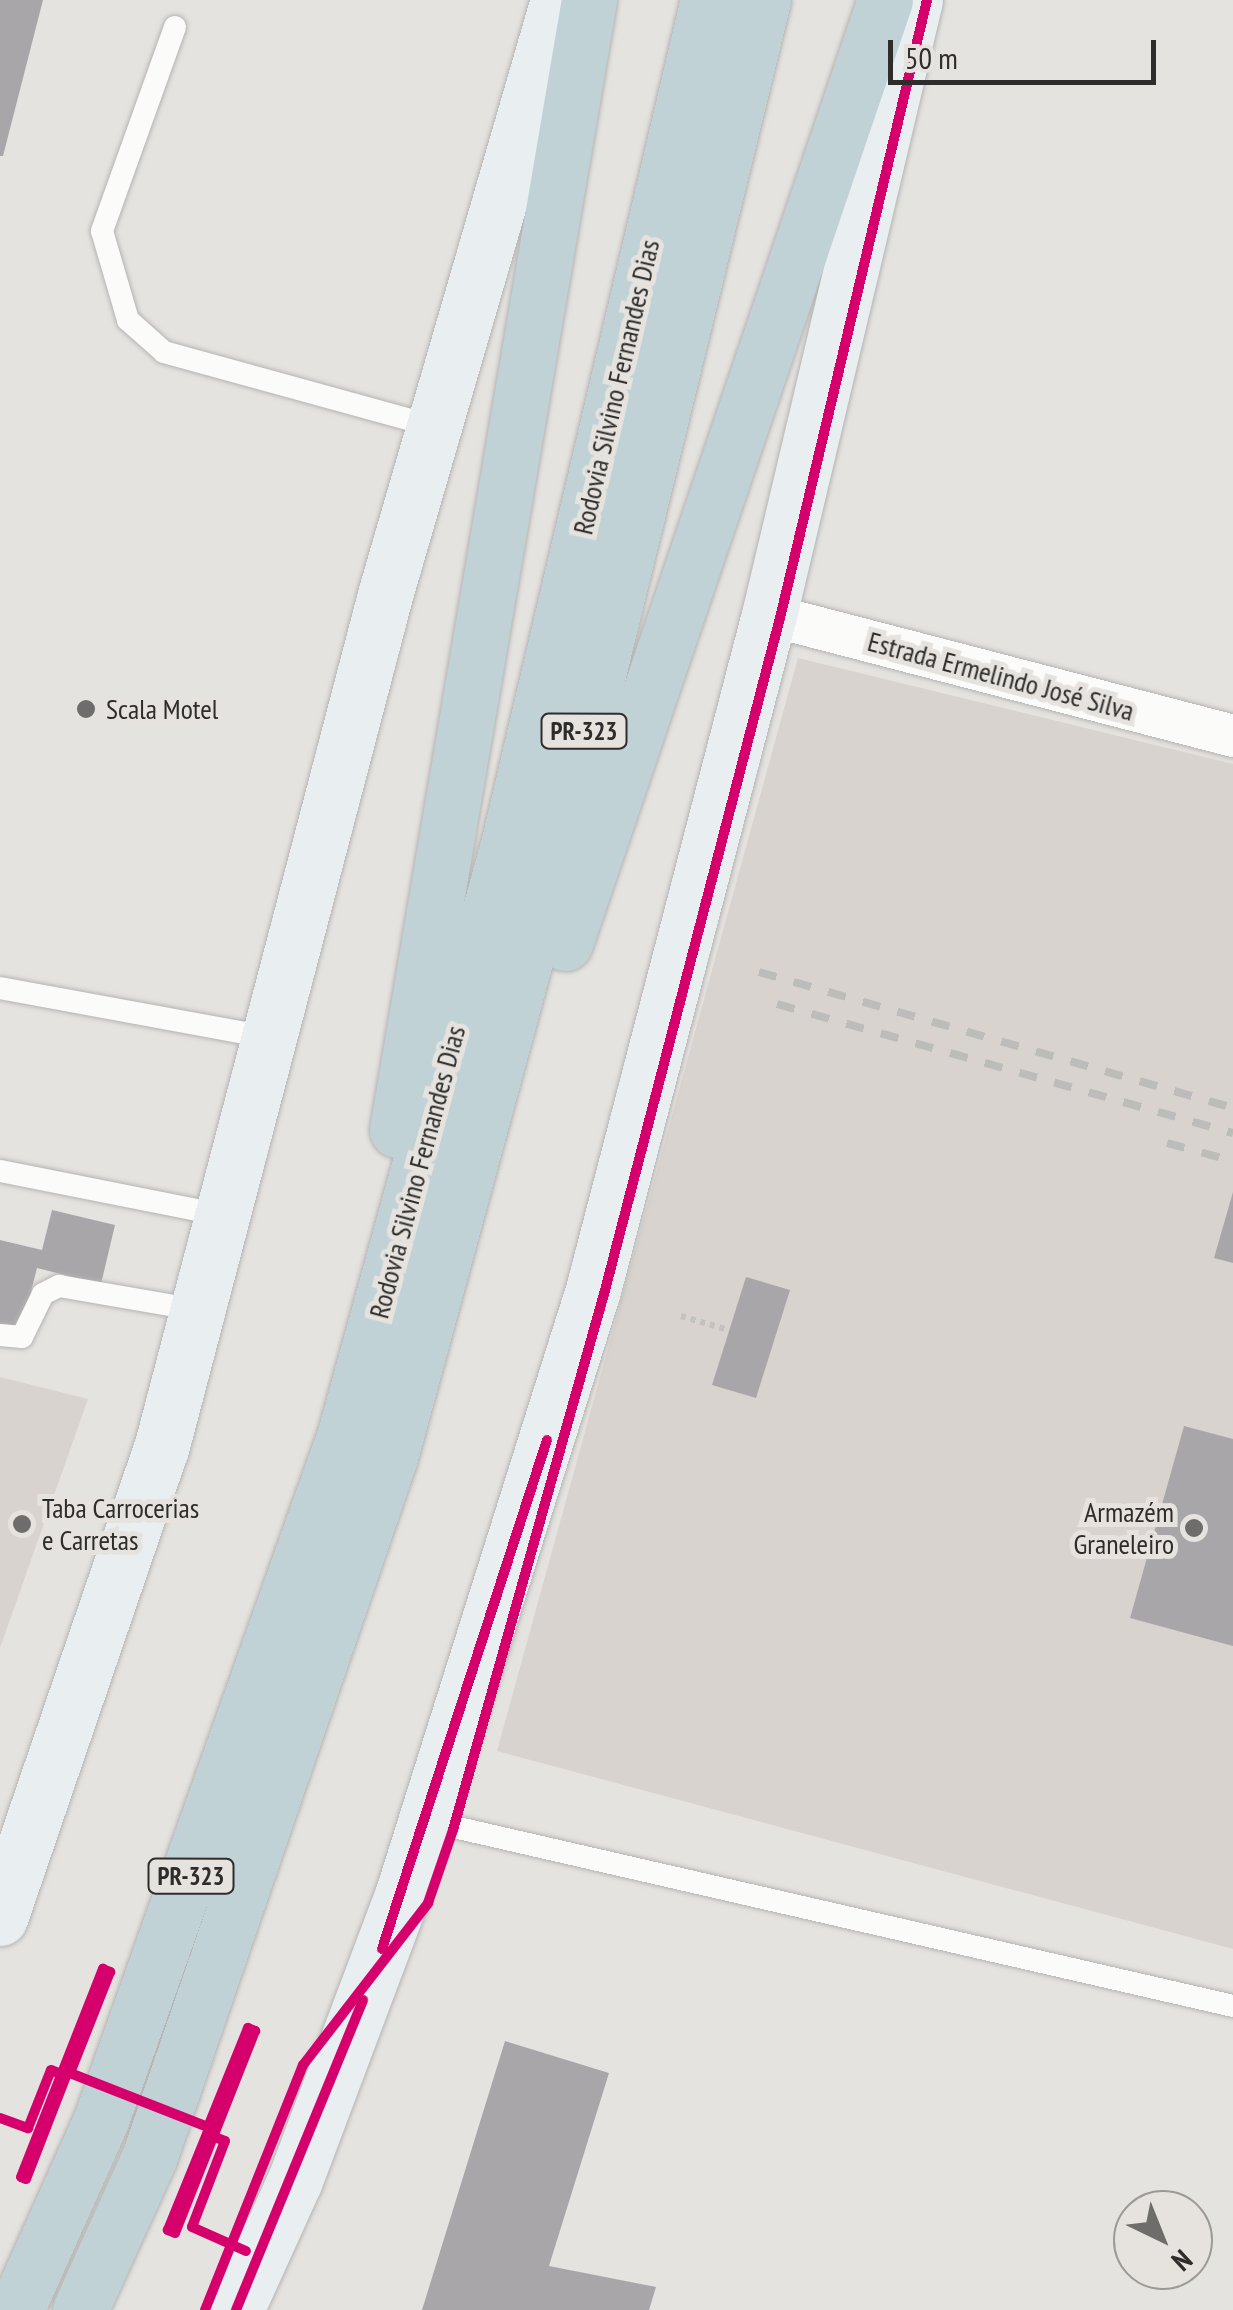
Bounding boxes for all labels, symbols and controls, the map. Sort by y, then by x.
scale bar [893,20,1160,82]
text: 50 m [905,38,958,77]
street label: Rodovia Silvino Fernandes Dias [566,236,666,538]
street label: Estrada Ermelindo José Silva [864,624,1138,728]
place label: Scala Motel [106,692,218,726]
marker: Scala Motel [75,698,97,720]
road number: PR-323 [539,711,629,751]
street label: Rodovia Silvino Fernandes Dias [362,1022,472,1322]
place label: Taba Carrocerias e Carretas [42,1491,199,1557]
place label: Armazém Graneleiro [1074,1495,1174,1561]
marker: Taba Carrocerias e Carretas [11,1513,33,1535]
marker: Armazém Graneleiro [1183,1517,1205,1539]
road number: PR-323 [146,1856,236,1896]
north arrow [1113,2190,1213,2290]
text: N [1164,2242,1201,2280]

